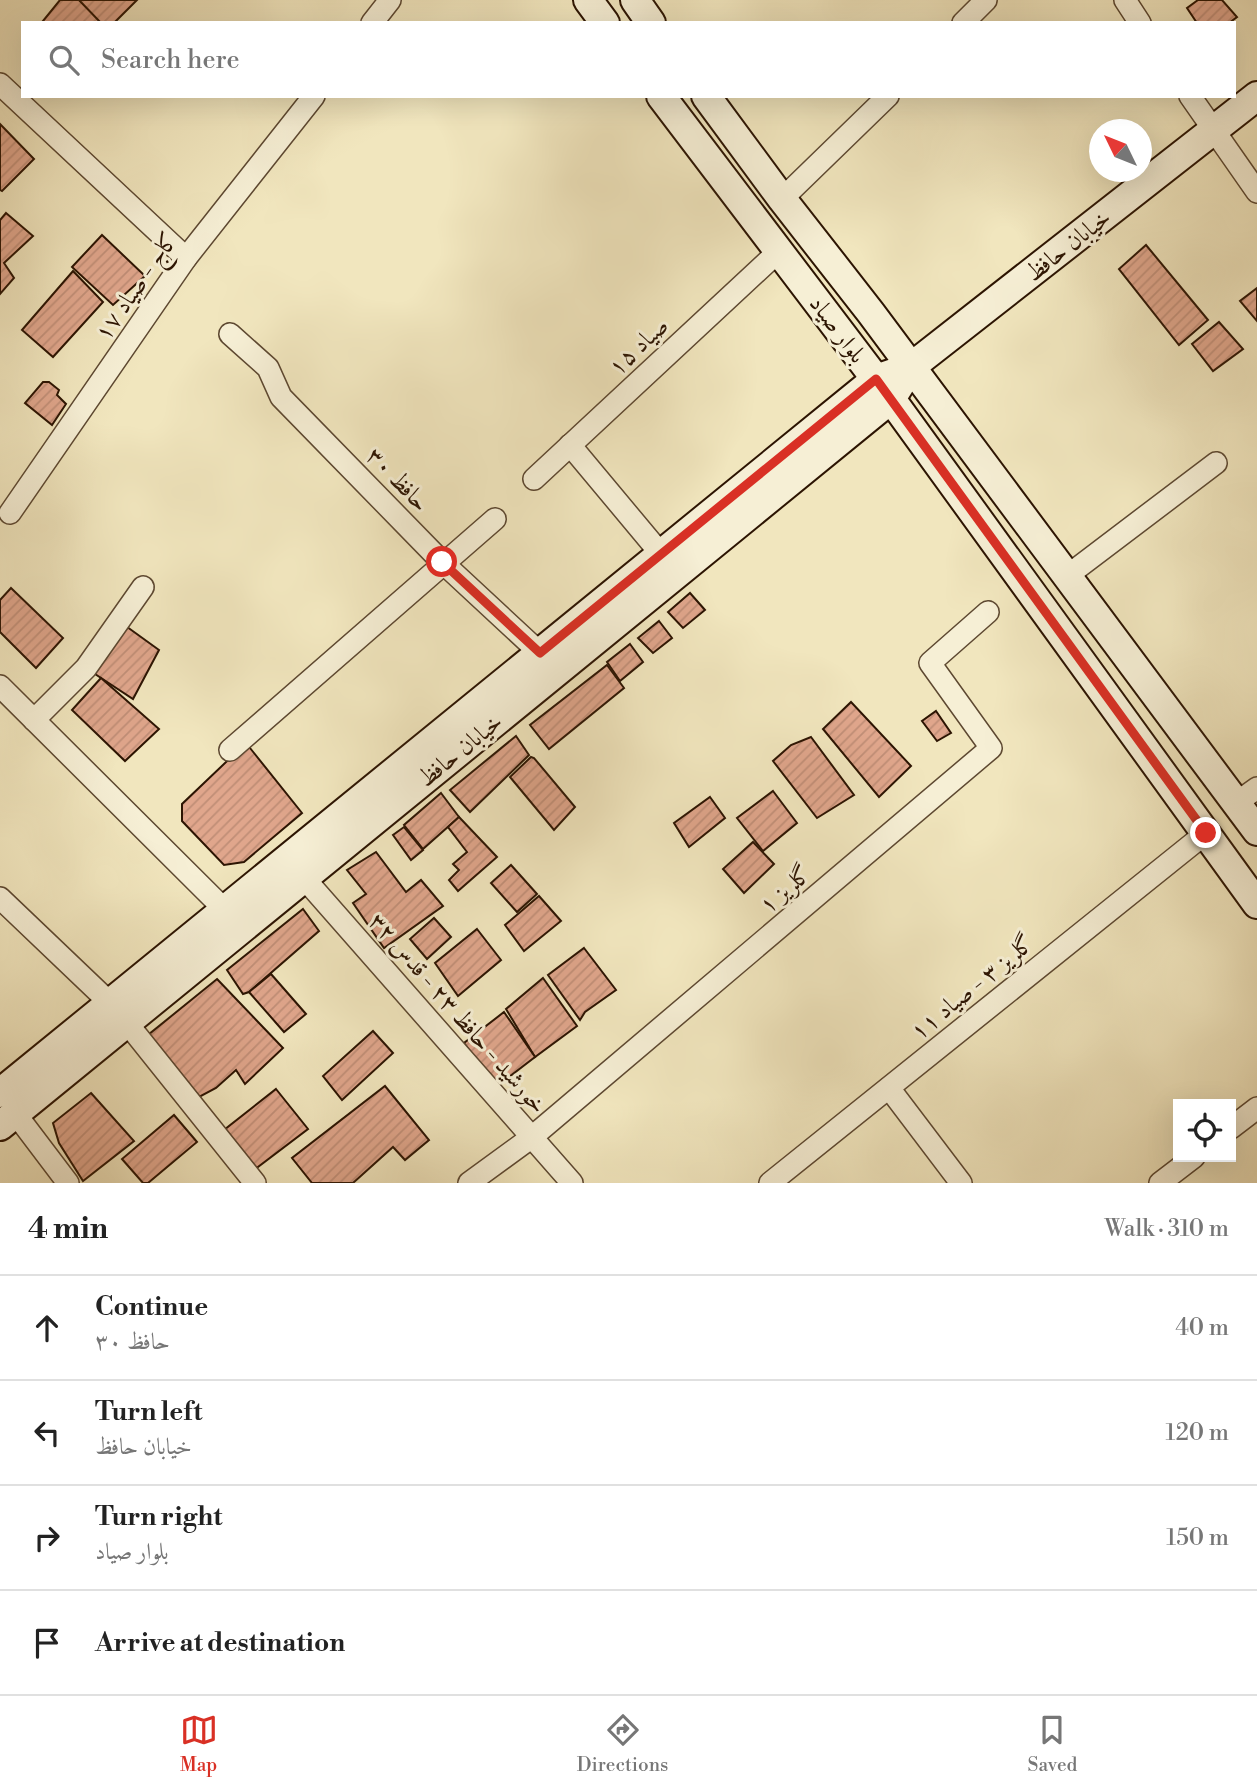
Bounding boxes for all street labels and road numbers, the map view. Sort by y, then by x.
street label: خیابان حافظ [1020,203,1118,289]
street label: کاج - صیاد ۱۷ [88,226,189,350]
street label: بلوار صیاد [802,290,872,369]
street label: صیاد ۱۵ [602,311,675,382]
street label: حافظ ۳۰ [359,441,435,518]
street label: خیابان حافظ [412,707,509,794]
street label: گلریز ۱ [753,858,818,920]
street label: خورشید - حافظ ۲۳ - قدس ۳۲ [362,907,553,1120]
street label: گلریز ۳ - صیاد ۱۱ [904,928,1041,1047]

